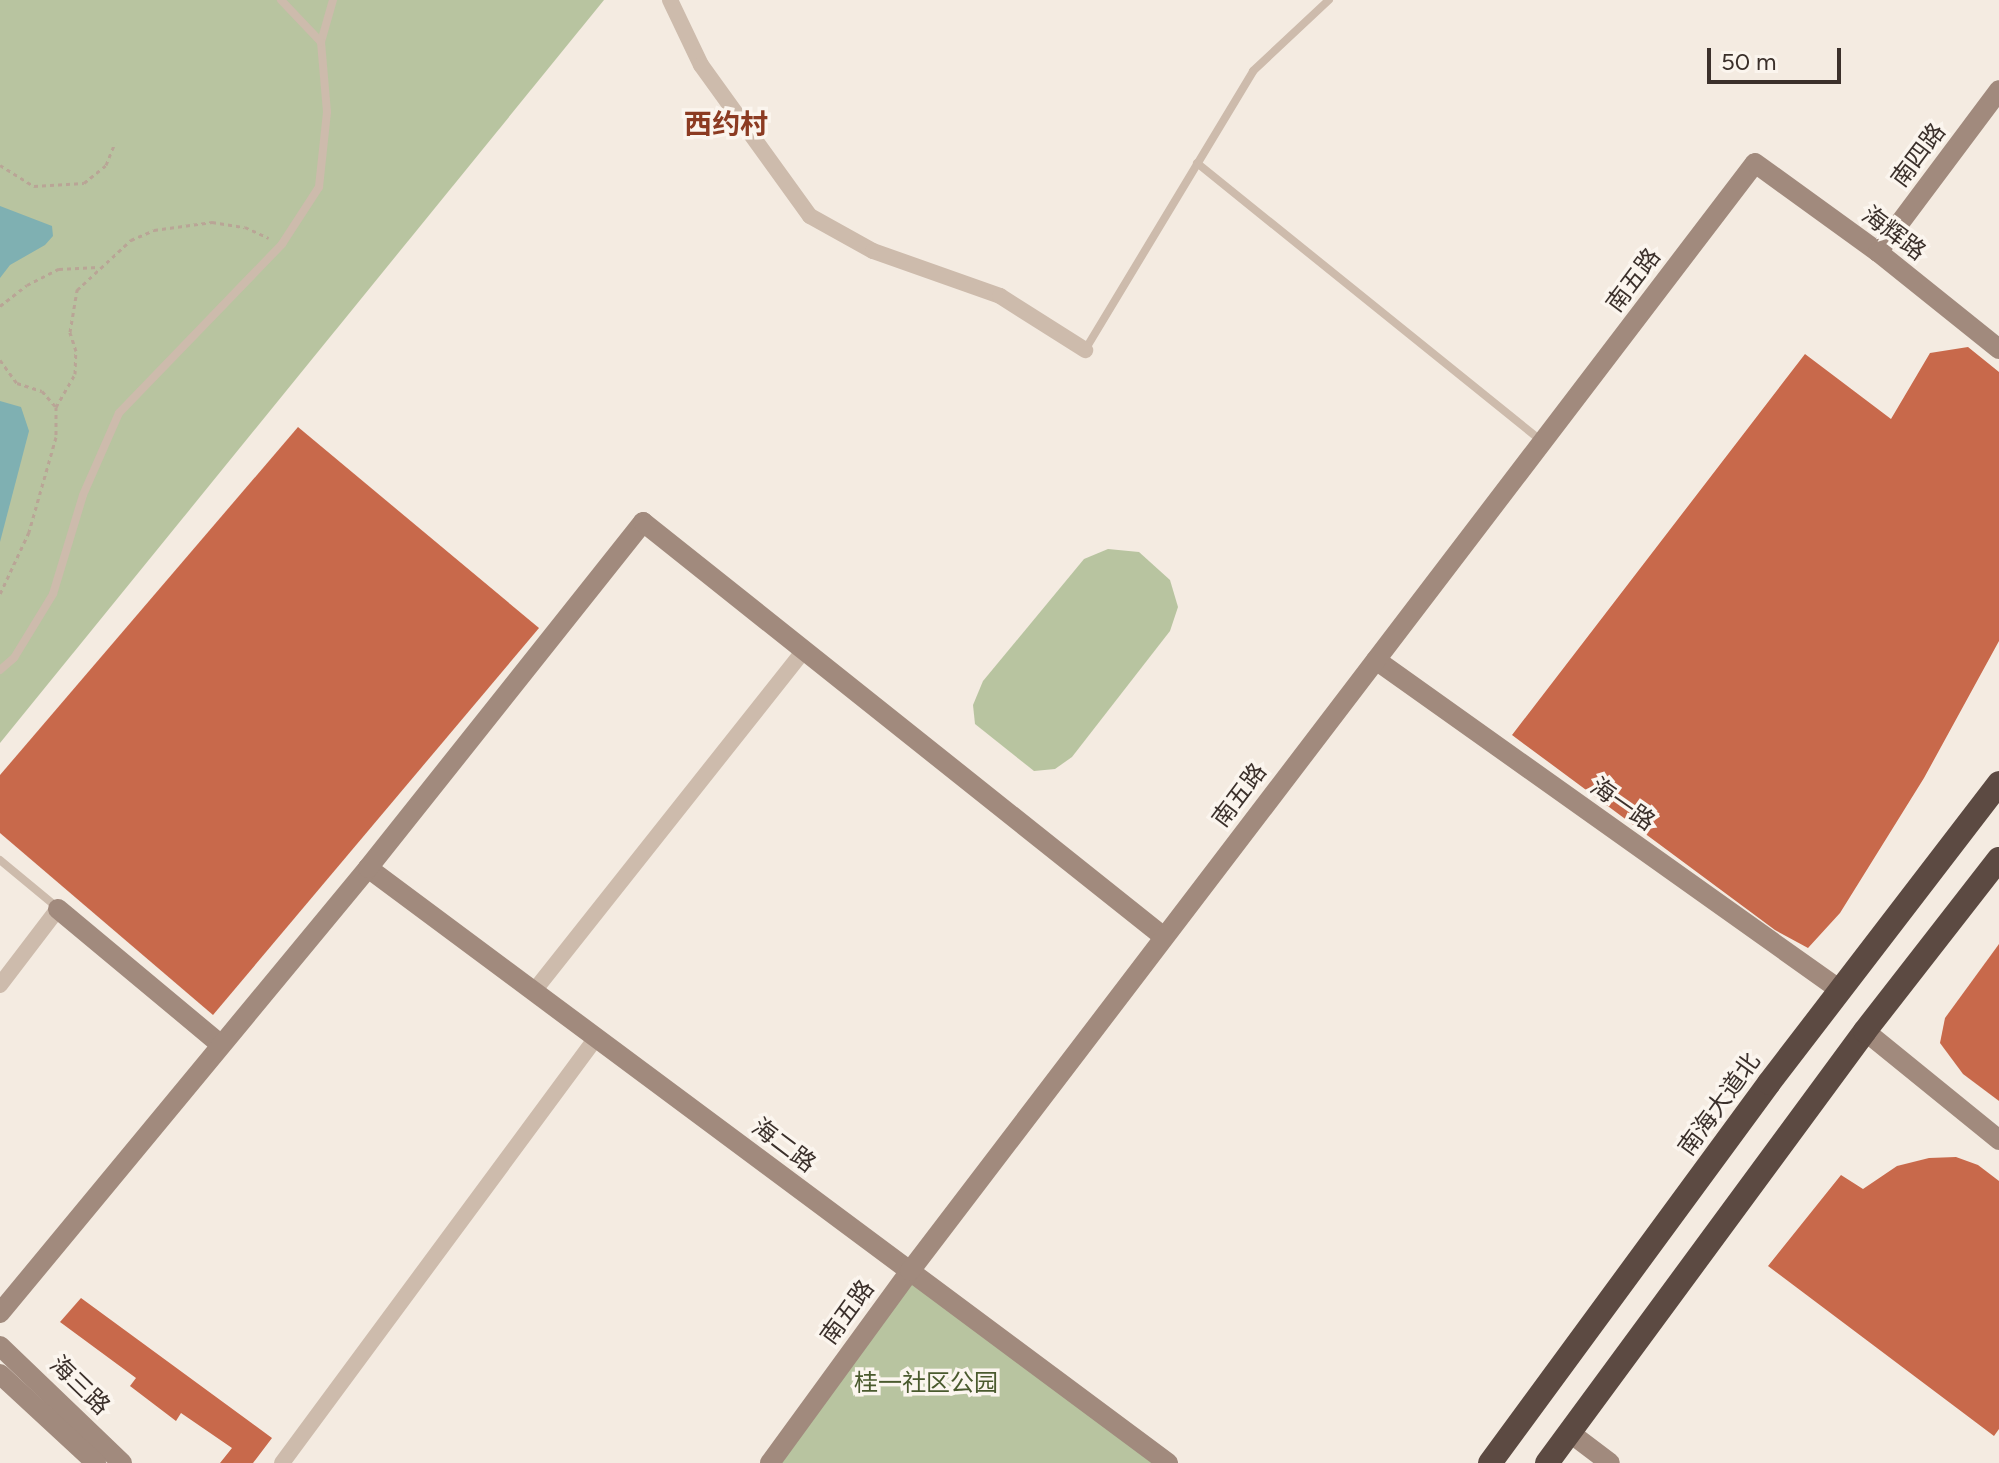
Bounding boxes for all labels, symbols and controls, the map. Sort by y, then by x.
scale bar [1711,32,1845,82]
text: 50 m [1721,47,1777,76]
district label: 西约村 [684,107,768,141]
street label: 南四路 [1885,118,1951,192]
street label: 海辉路 [1857,200,1931,266]
street label: 南五路 [1600,243,1666,317]
street label: 南五路 [1206,758,1272,832]
street label: 海一路 [1585,772,1661,836]
street label: 南海大道北 [1672,1047,1766,1161]
street label: 海二路 [747,1112,821,1178]
street label: 南五路 [814,1274,880,1350]
street label: 海三路 [44,1350,116,1420]
park label: 桂一社区公园 [854,1369,998,1397]

